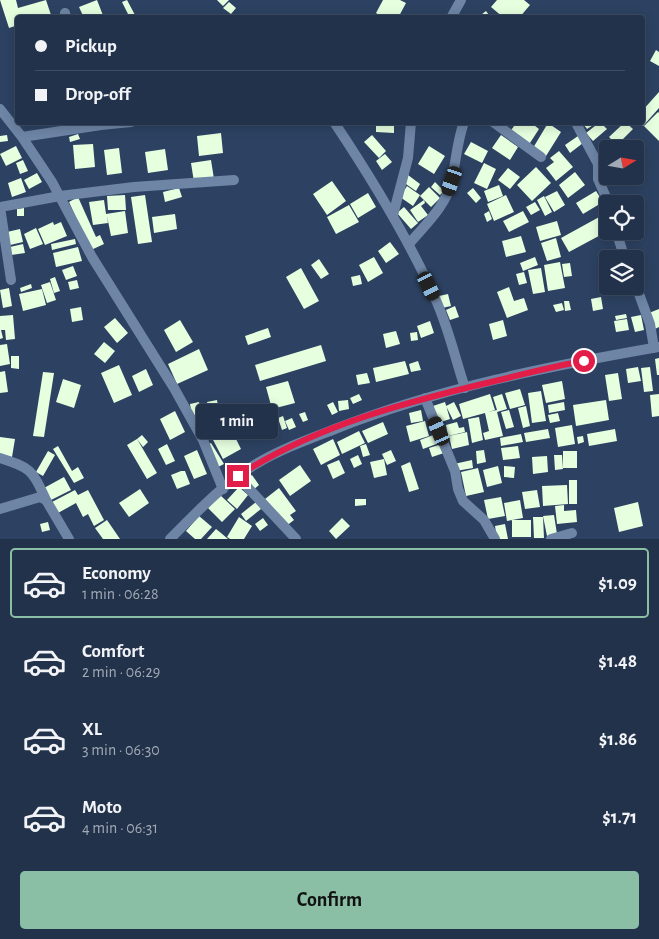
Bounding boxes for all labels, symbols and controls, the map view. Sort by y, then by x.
text: Pickup [65,37,117,56]
text: Drop-off [65,85,130,104]
north arrow [599,140,644,185]
map controls [599,140,644,295]
car [440,164,463,198]
button: locate [599,195,644,240]
button: layers [599,250,644,295]
car [415,269,442,303]
route start [573,350,595,372]
callout: 1 min [197,404,279,438]
text: 1 min [220,413,254,429]
car [426,414,451,448]
route end [227,465,249,487]
icon: car [22,561,67,606]
text: Economy [82,564,151,583]
text: $1.09 [598,574,637,593]
text: 1 min · 06:28 [82,586,159,602]
icon: car [22,639,67,684]
text: Comfort [82,642,144,661]
text: $1.48 [598,652,637,671]
text: 2 min · 06:29 [82,664,160,680]
icon: car [22,717,67,762]
text: XL [82,720,102,739]
text: $1.86 [599,730,637,749]
text: 3 min · 06:30 [82,742,160,758]
icon: car [22,795,67,840]
text: Moto [82,798,122,817]
text: $1.71 [602,808,637,827]
text: 4 min · 06:31 [82,820,158,836]
button: Confirm [20,871,639,929]

